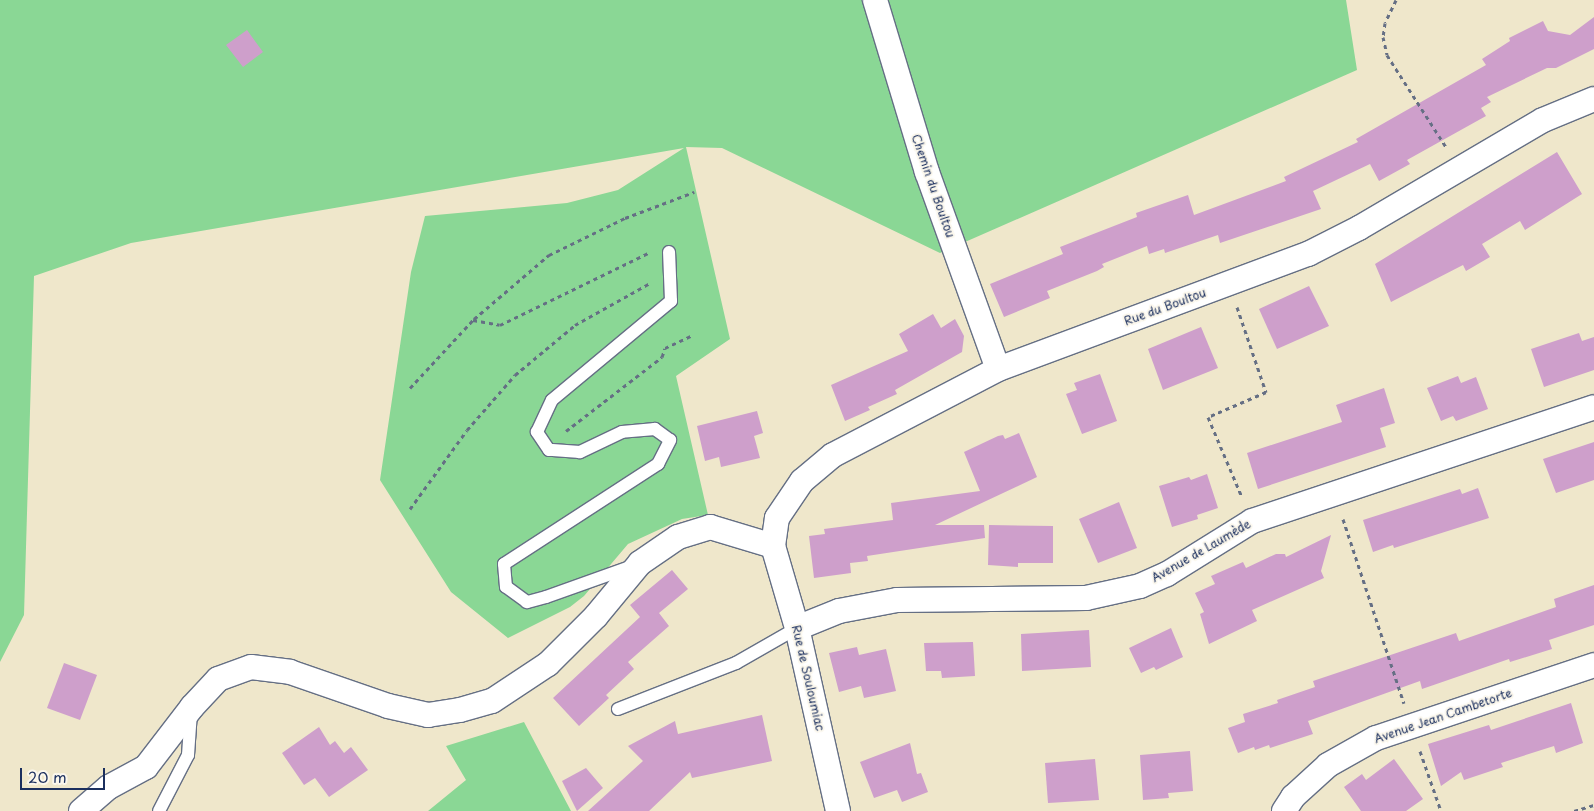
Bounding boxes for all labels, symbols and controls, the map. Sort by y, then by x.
street label: Chemin du Boultou [908,132,958,240]
street label: Rue du Boultou [1121,285,1209,329]
street label: Avenue de Laumède [1149,517,1253,585]
street label: Rue de Souloumiac [789,623,827,733]
street label: Avenue Jean Cambetorte [1372,685,1514,747]
scale bar [22,758,108,790]
text: 20 m [28,765,67,788]

